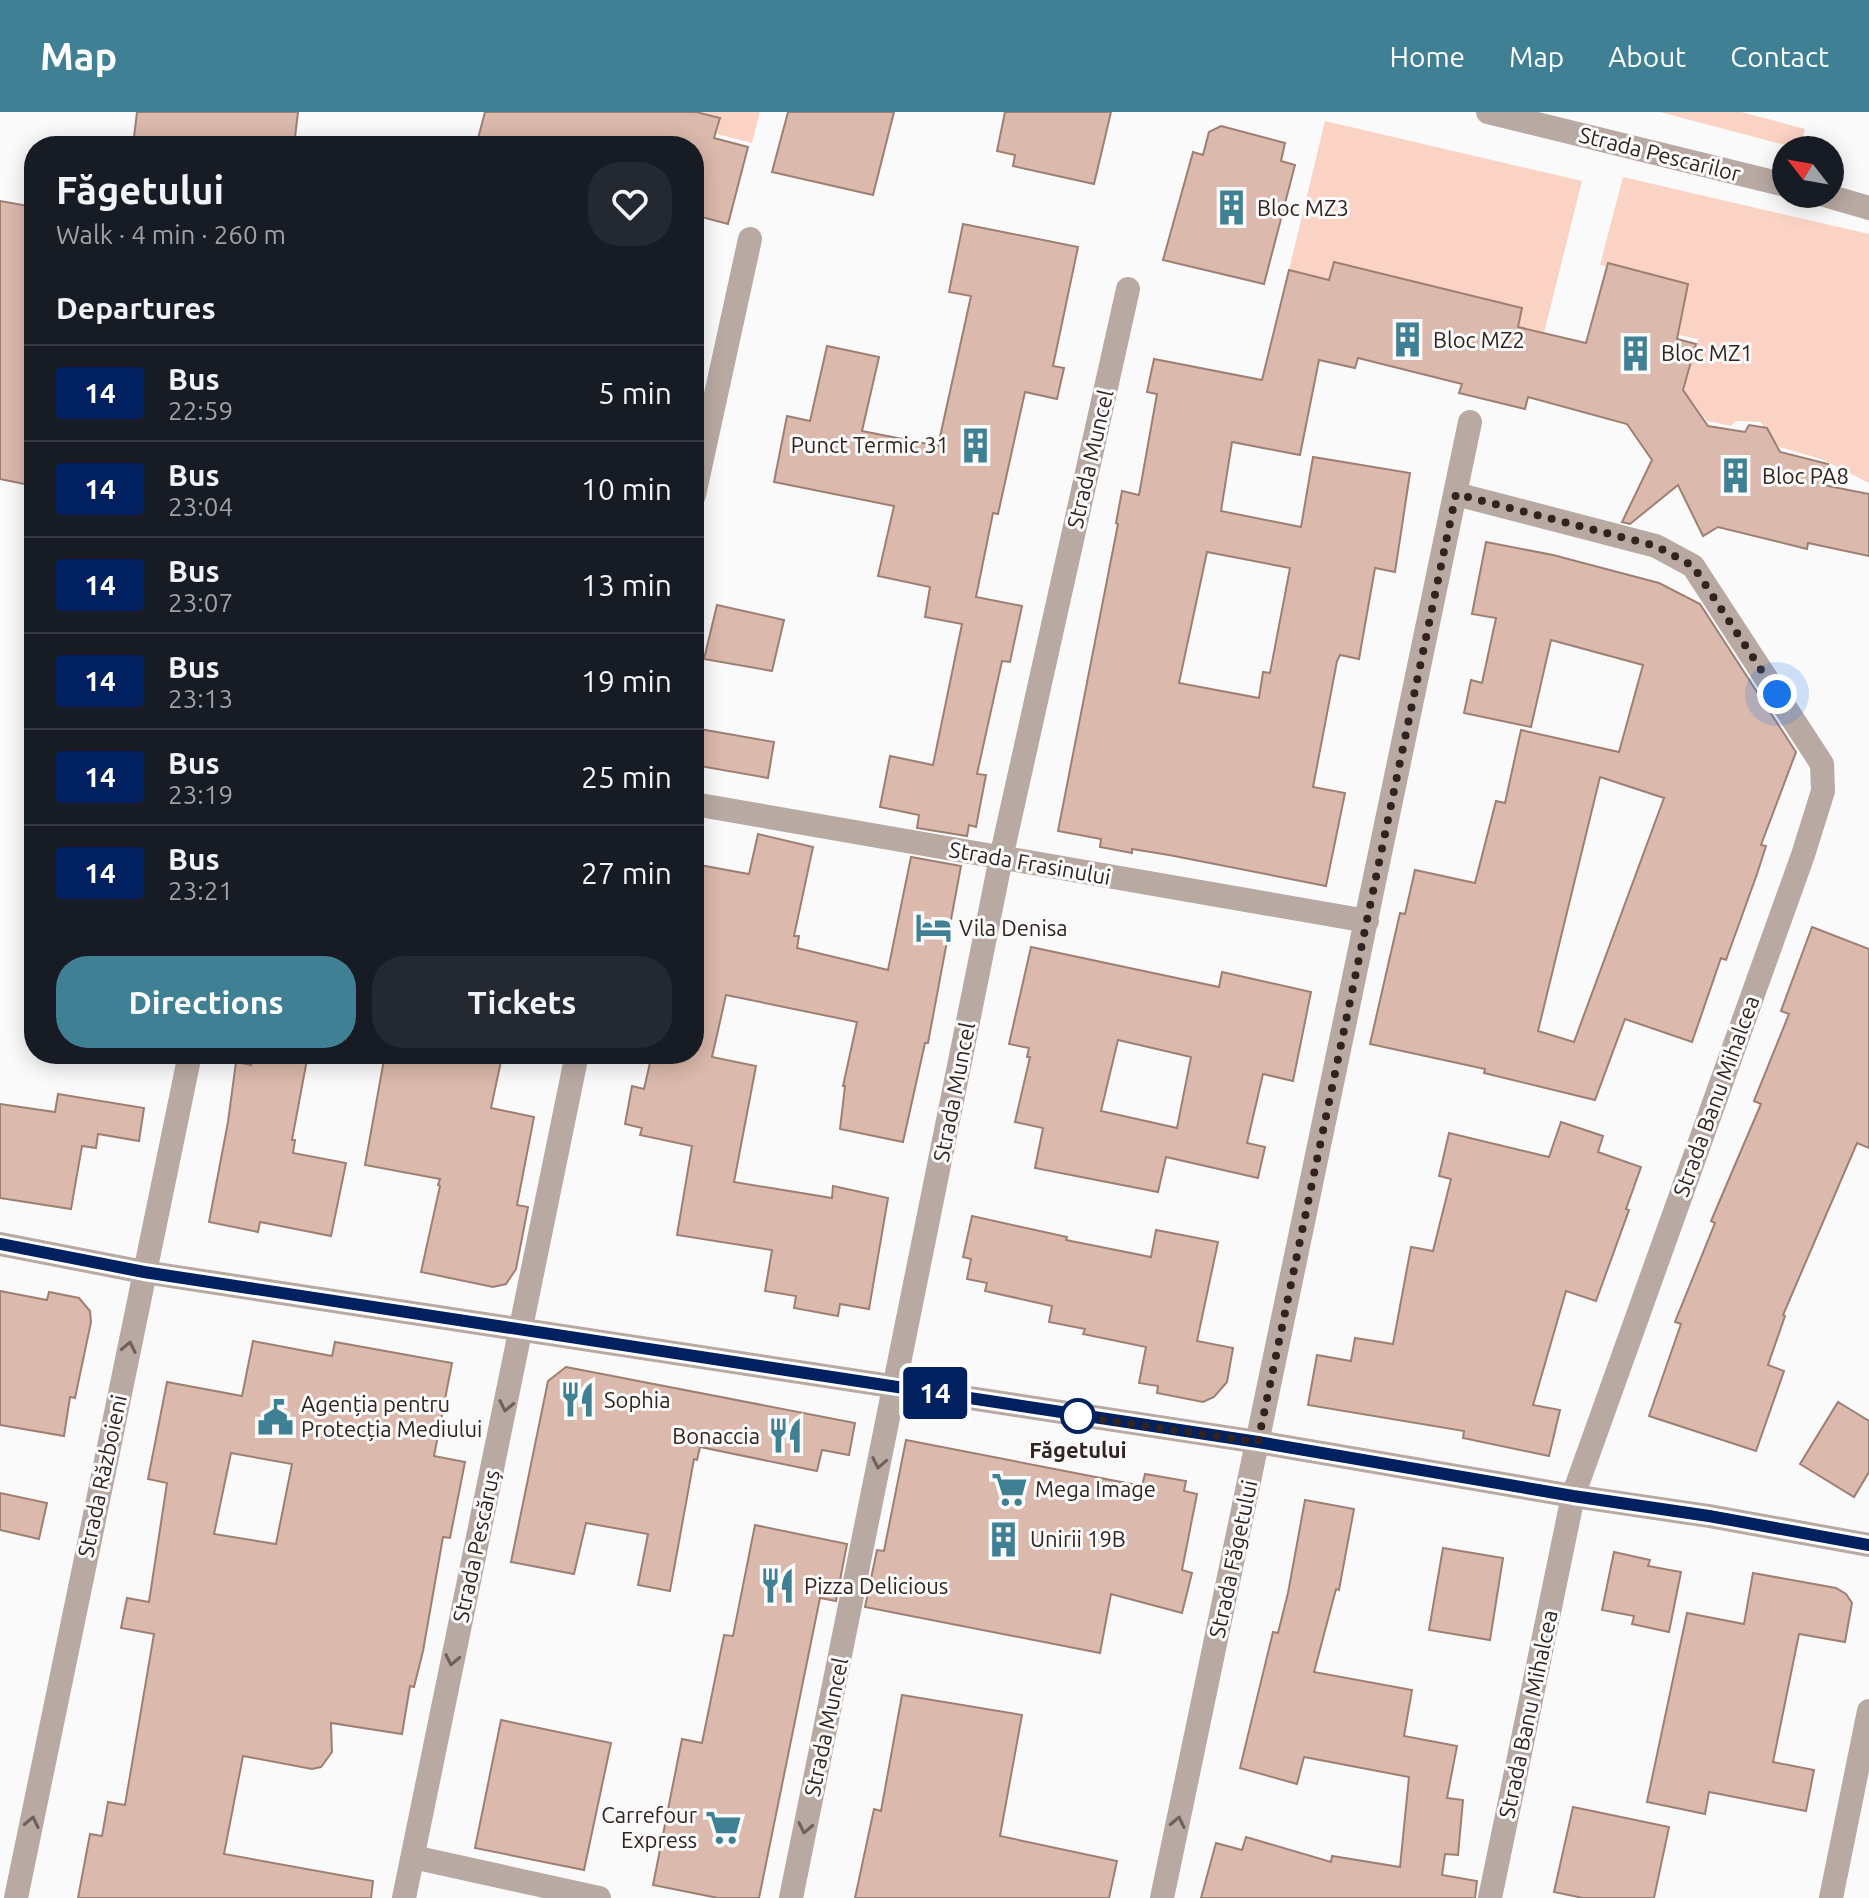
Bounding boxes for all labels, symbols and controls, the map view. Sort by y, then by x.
text: Map [40,35,117,77]
text: Home [1390,41,1465,72]
text: Map [1509,41,1564,72]
text: About [1608,41,1686,72]
text: Contact [1730,41,1829,72]
street label: Strada Pescarilor [1577,121,1744,186]
north arrow [1772,136,1844,208]
map controls [1772,136,1844,208]
button: heart [588,162,672,246]
text: Făgetului [56,169,224,211]
building icon: Bloc MZ3 [1212,189,1250,227]
place label: Bloc MZ3 [1257,195,1349,220]
text: Walk · 4 min · 260 m [56,220,286,249]
text: Departures [56,291,216,325]
building icon: Bloc MZ2 [1388,321,1426,359]
place label: Bloc MZ2 [1433,327,1525,352]
building icon: Bloc MZ1 [1616,334,1654,372]
place label: Bloc MZ1 [1661,340,1753,365]
text: Bus [168,362,220,396]
text: 5 min [598,376,672,410]
text: 14 [84,377,116,408]
street label: Strada Muncel [1061,387,1118,531]
text: 22:59 [168,396,233,425]
building icon: Punct Termic 31 [956,426,994,464]
place label: Punct Termic 31 [791,432,949,457]
building icon: Bloc PA8 [1717,457,1755,495]
text: Bus [168,458,220,492]
place label: Bloc PA8 [1762,463,1849,488]
text: 10 min [581,472,672,506]
text: 14 [84,473,116,504]
text: 23:04 [168,492,233,521]
text: Bus [168,554,220,588]
text: 13 min [581,568,672,602]
text: 14 [84,569,116,600]
text: 23:07 [168,588,233,617]
text: Bus [168,650,220,684]
text: 19 min [581,664,672,698]
text: 14 [84,665,116,696]
your location [1757,674,1797,714]
text: 23:13 [168,684,233,713]
text: Bus [168,746,220,780]
text: 25 min [581,760,672,794]
text: 14 [84,761,116,792]
text: 23:19 [168,780,233,809]
street label: Strada Frasinului [947,836,1113,889]
text: Bus [168,842,220,876]
text: 27 min [581,856,672,890]
text: 14 [84,857,116,888]
text: 23:21 [168,876,233,905]
hotel icon: Vila Denisa [914,909,952,947]
place label: Vila Denisa [959,915,1068,940]
button: Directions [56,956,356,1048]
button: Tickets [372,956,672,1048]
street label: Strada Banu Mihalcea [1668,992,1764,1200]
street label: Strada Muncel [928,1020,979,1164]
one-way arrow [119,1341,136,1354]
line badge: 14 [899,1367,971,1419]
text: 14 [919,1377,951,1408]
restaurant icon: Sophia [559,1381,597,1419]
place label: Sophia [604,1387,670,1412]
place label: Agenția pentru Protecția Mediului [301,1391,482,1441]
street label: Strada Războieni [72,1392,131,1559]
public building icon: Agenția pentru Protecția Mediului [256,1398,294,1436]
one-way arrow [498,1398,515,1412]
marker: Făgetului [1061,1399,1095,1433]
restaurant icon: Bonaccia [767,1417,805,1455]
place label: Bonaccia [672,1423,760,1448]
place label: Făgetului [1029,1437,1127,1462]
one-way arrow [872,1457,889,1470]
street label: Strada Pescăruș [447,1467,504,1624]
supermarket icon: Mega Image [990,1470,1028,1508]
place label: Mega Image [1035,1476,1156,1501]
street label: Strada Făgetului [1204,1478,1261,1640]
building icon: Unirii 19B [985,1520,1023,1558]
place label: Unirii 19B [1030,1526,1126,1551]
restaurant icon: Pizza Delicious [759,1567,797,1605]
place label: Pizza Delicious [804,1573,948,1598]
street label: Strada Banu Mihalcea [1493,1608,1562,1820]
one-way arrow [444,1653,461,1666]
street label: Strada Muncel [799,1655,852,1799]
place label: Carrefour Express [601,1802,698,1852]
supermarket icon: Carrefour Express [704,1809,742,1847]
one-way arrow [23,1815,40,1829]
one-way arrow [1169,1815,1186,1829]
one-way arrow [797,1821,814,1834]

